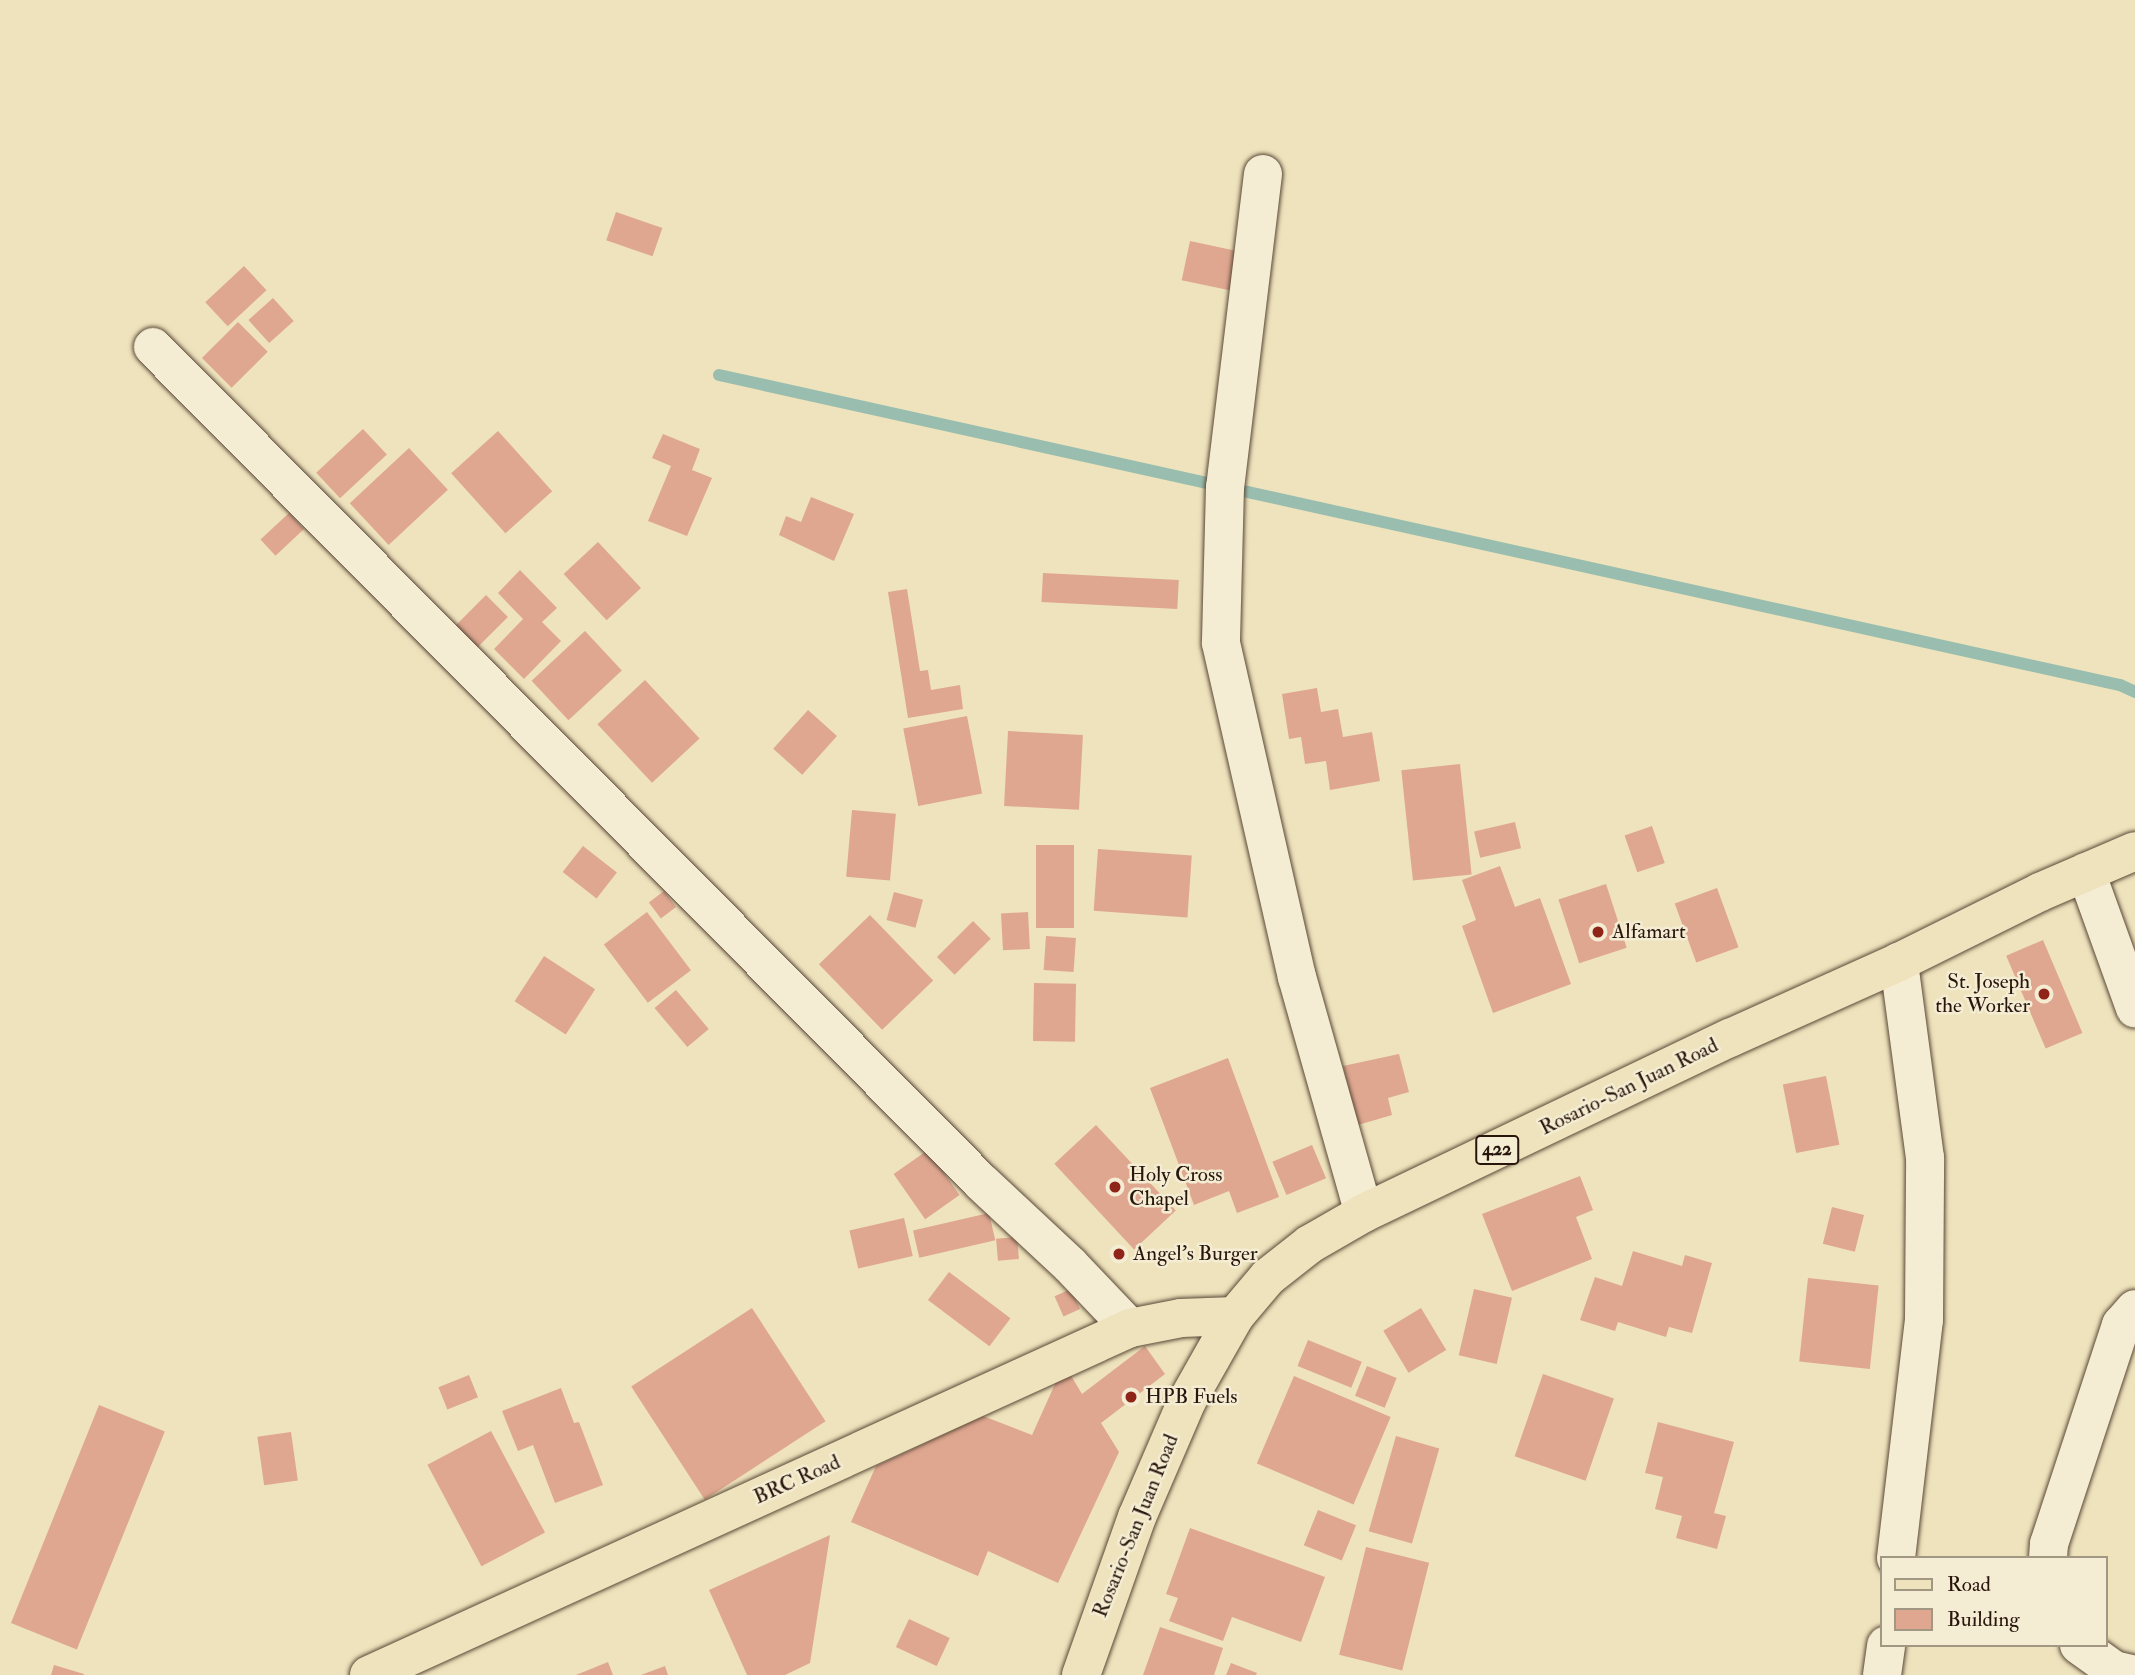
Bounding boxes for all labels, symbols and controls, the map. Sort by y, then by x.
place label: Alfamart [1612,919,1686,945]
marker: Alfamart [1590,924,1606,940]
place label: St. Joseph the Worker [1935,969,2030,1019]
marker: St. Joseph the Worker [2036,986,2052,1002]
street label: Rosario-San Juan Road [1536,1033,1722,1141]
road number: 422 [1474,1134,1520,1166]
place label: Holy Cross Chapel [1129,1162,1222,1212]
marker: Holy Cross Chapel [1107,1179,1123,1195]
place label: Angel's Burger [1133,1241,1258,1267]
marker: Angel's Burger [1111,1246,1127,1262]
place label: HPB Fuels [1145,1384,1238,1410]
marker: HPB Fuels [1123,1389,1139,1405]
street label: Rosario-San Juan Road [1088,1431,1184,1621]
street label: BRC Road [750,1450,844,1510]
legend [1880,1556,2107,1647]
text: Road [1947,1571,1991,1598]
text: Building [1947,1606,2020,1633]

